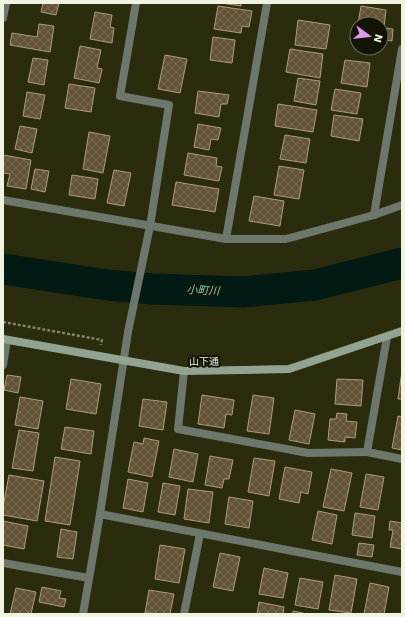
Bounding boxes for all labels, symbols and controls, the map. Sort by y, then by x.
north arrow [349,16,389,56]
text: N [371,33,386,44]
water label: 小町川 [186,283,221,298]
street label: 山下通 [189,356,219,367]

